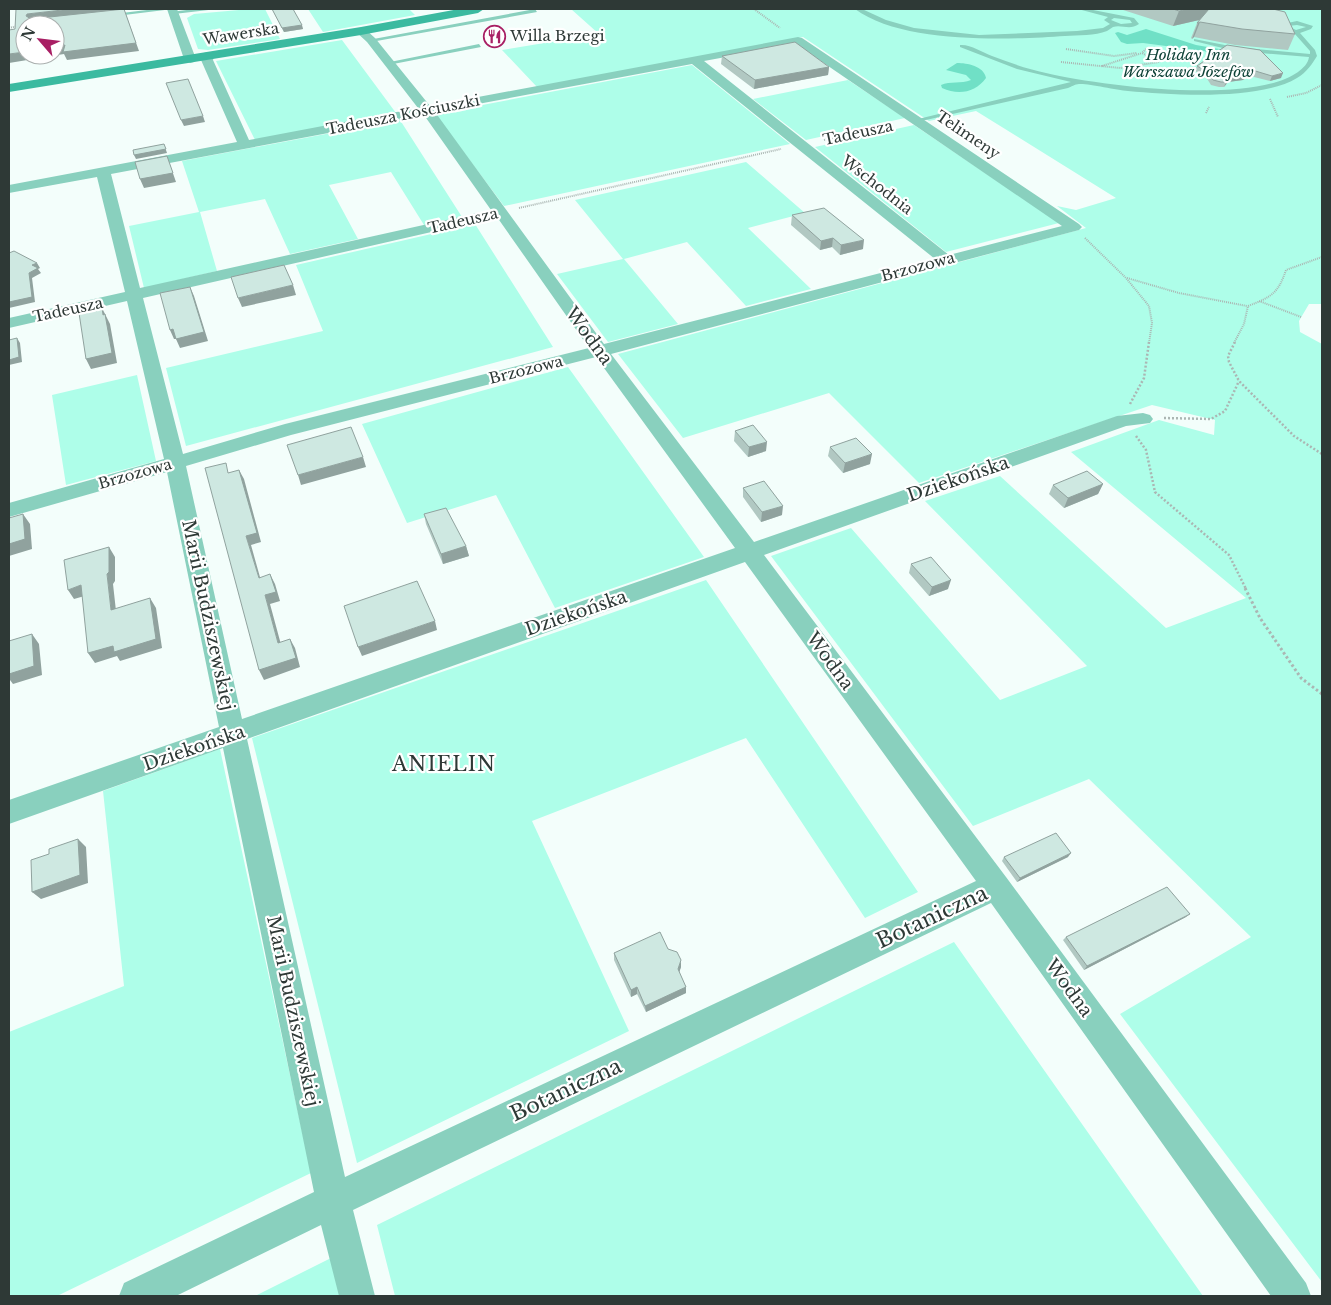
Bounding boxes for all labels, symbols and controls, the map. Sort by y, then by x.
north arrow [15,15,65,65]
street label: Wawerska [200,18,281,49]
text: N [17,24,40,44]
restaurant icon: Willa Brzegi [482,24,506,48]
place label: Willa Brzegi [509,26,605,45]
park label: Holiday Inn Warszawa Józefów [1122,45,1254,81]
street label: Tadeusza Kościuszki [325,90,481,139]
street label: Telimeny [933,106,1004,163]
street label: Tadeusza [821,116,895,149]
street label: Wschodnia [837,150,917,219]
street label: Tadeusza [426,203,500,238]
street label: Brzozowa [879,247,957,285]
street label: Tadeusza [31,293,105,326]
street label: Wodna [560,302,617,369]
street label: Brzozowa [487,351,565,388]
street label: Dziekońska [904,451,1012,507]
street label: Brzozowa [96,454,174,493]
street label: Marii Budziszewskiej [177,518,239,712]
street label: Dziekońska [522,585,630,641]
street label: Wodna [801,627,858,694]
street label: Dziekońska [140,720,248,776]
district label: ANIELIN [391,752,496,776]
street label: Botaniczna [872,880,992,954]
street label: Marii Budziszewskiej [262,914,324,1108]
street label: Wodna [1040,954,1097,1021]
street label: Botaniczna [506,1053,626,1127]

